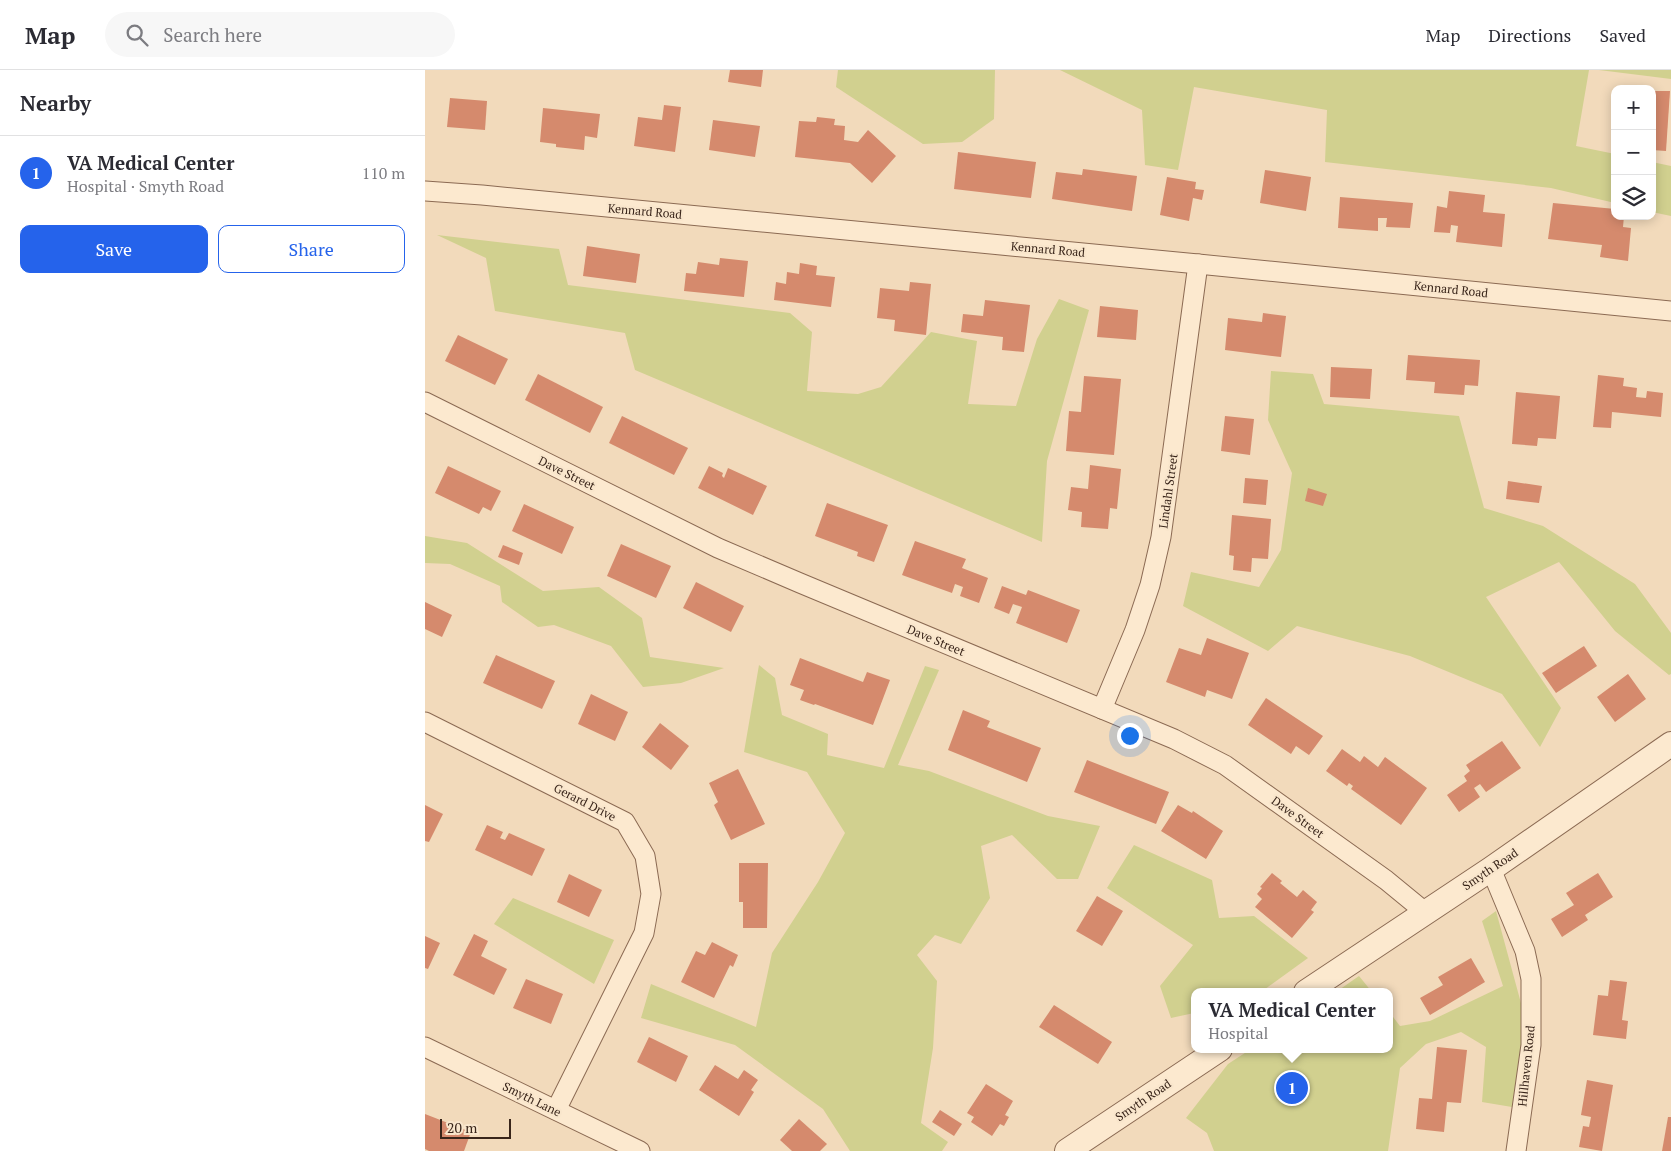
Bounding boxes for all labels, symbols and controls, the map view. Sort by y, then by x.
search box [105,12,455,57]
text: Map [25,19,75,51]
icon: search [123,21,151,49]
text: Search here [163,22,262,47]
text: Map [1425,23,1460,47]
text: Directions [1488,23,1571,47]
text: Saved [1599,23,1646,47]
map controls [1611,85,1656,220]
button: + [1611,85,1656,130]
text: Nearby [20,89,91,117]
button: − [1611,130,1656,175]
text: VA Medical Center [67,150,234,175]
text: 1 [31,162,41,184]
text: 110 m [362,162,405,184]
text: Hospital · Smyth Road [67,175,224,197]
button: layers [1611,175,1656,220]
street label: Kennard Road [607,200,683,222]
button: Save [20,225,208,273]
button: Share [218,225,405,273]
street label: Kennard Road [1010,238,1086,260]
street label: Kennard Road [1413,278,1489,300]
street label: Lindahl Street [1155,452,1181,529]
street label: Dave Street [536,453,598,493]
street label: Dave Street [905,621,968,659]
your location [1117,723,1143,749]
street label: Gerard Drive [551,780,619,824]
street label: Dave Street [1269,793,1328,841]
street label: Smyth Road [1459,845,1521,893]
popup [1191,988,1393,1053]
text: VA Medical Center [1208,997,1376,1022]
text: Hospital [1208,1022,1268,1044]
street label: Hillhaven Road [1514,1024,1538,1107]
pin: 1 [1276,1069,1308,1107]
street label: Smyth Road [1112,1076,1174,1124]
street label: Smyth Lane [500,1078,564,1120]
scale bar [440,1116,511,1139]
text: 20 m [447,1118,477,1137]

